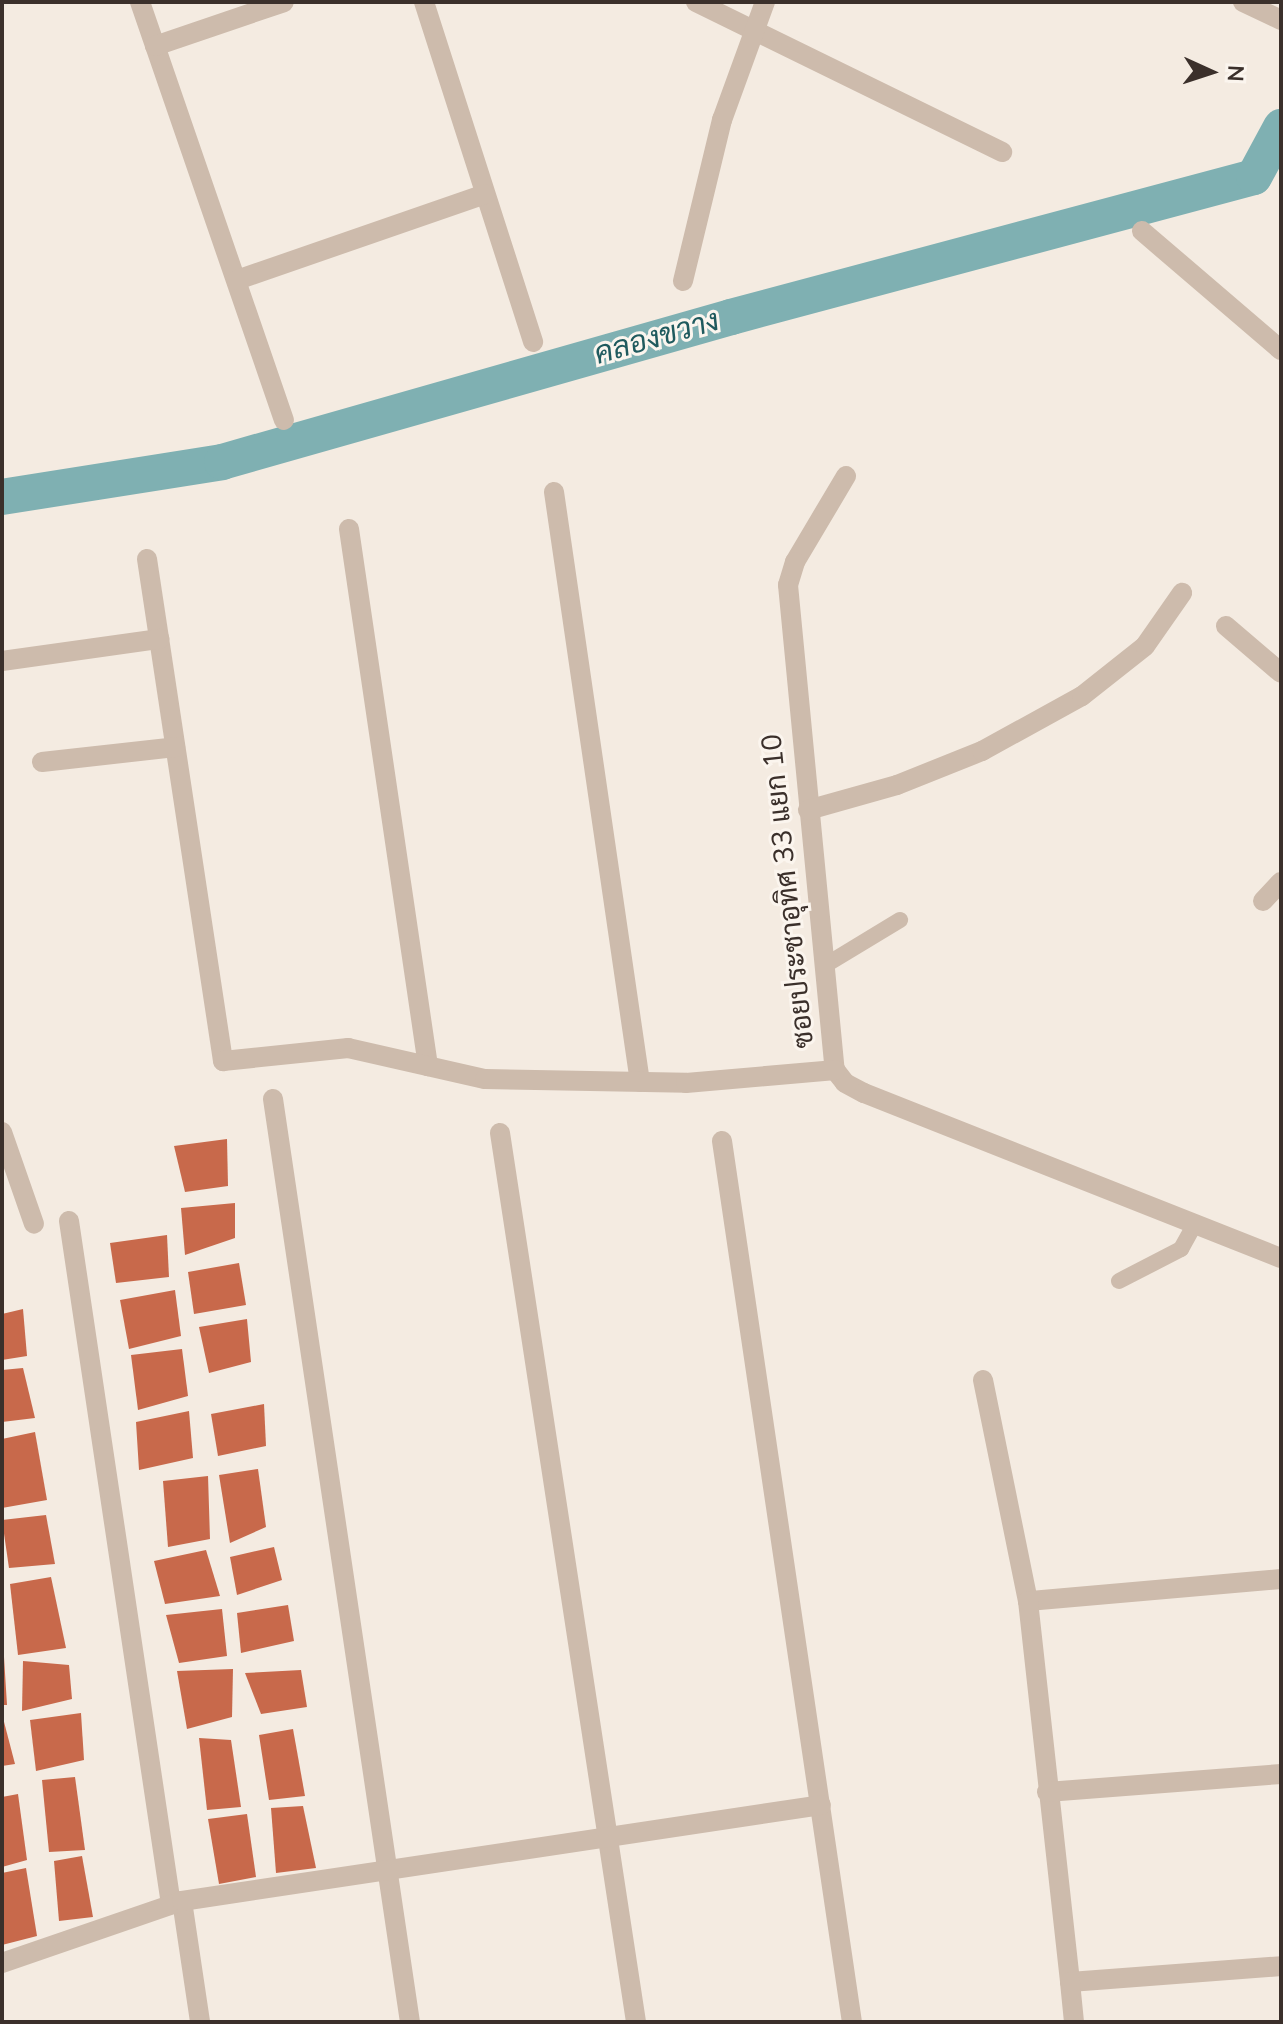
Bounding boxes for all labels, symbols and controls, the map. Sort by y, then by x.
north arrow [1171,32,1251,112]
text: N [1220,64,1250,82]
water label: คลองขวาง [590,303,724,373]
street label: ซอยประชาอุทิศ 33 แยก 10 [755,732,821,1050]

